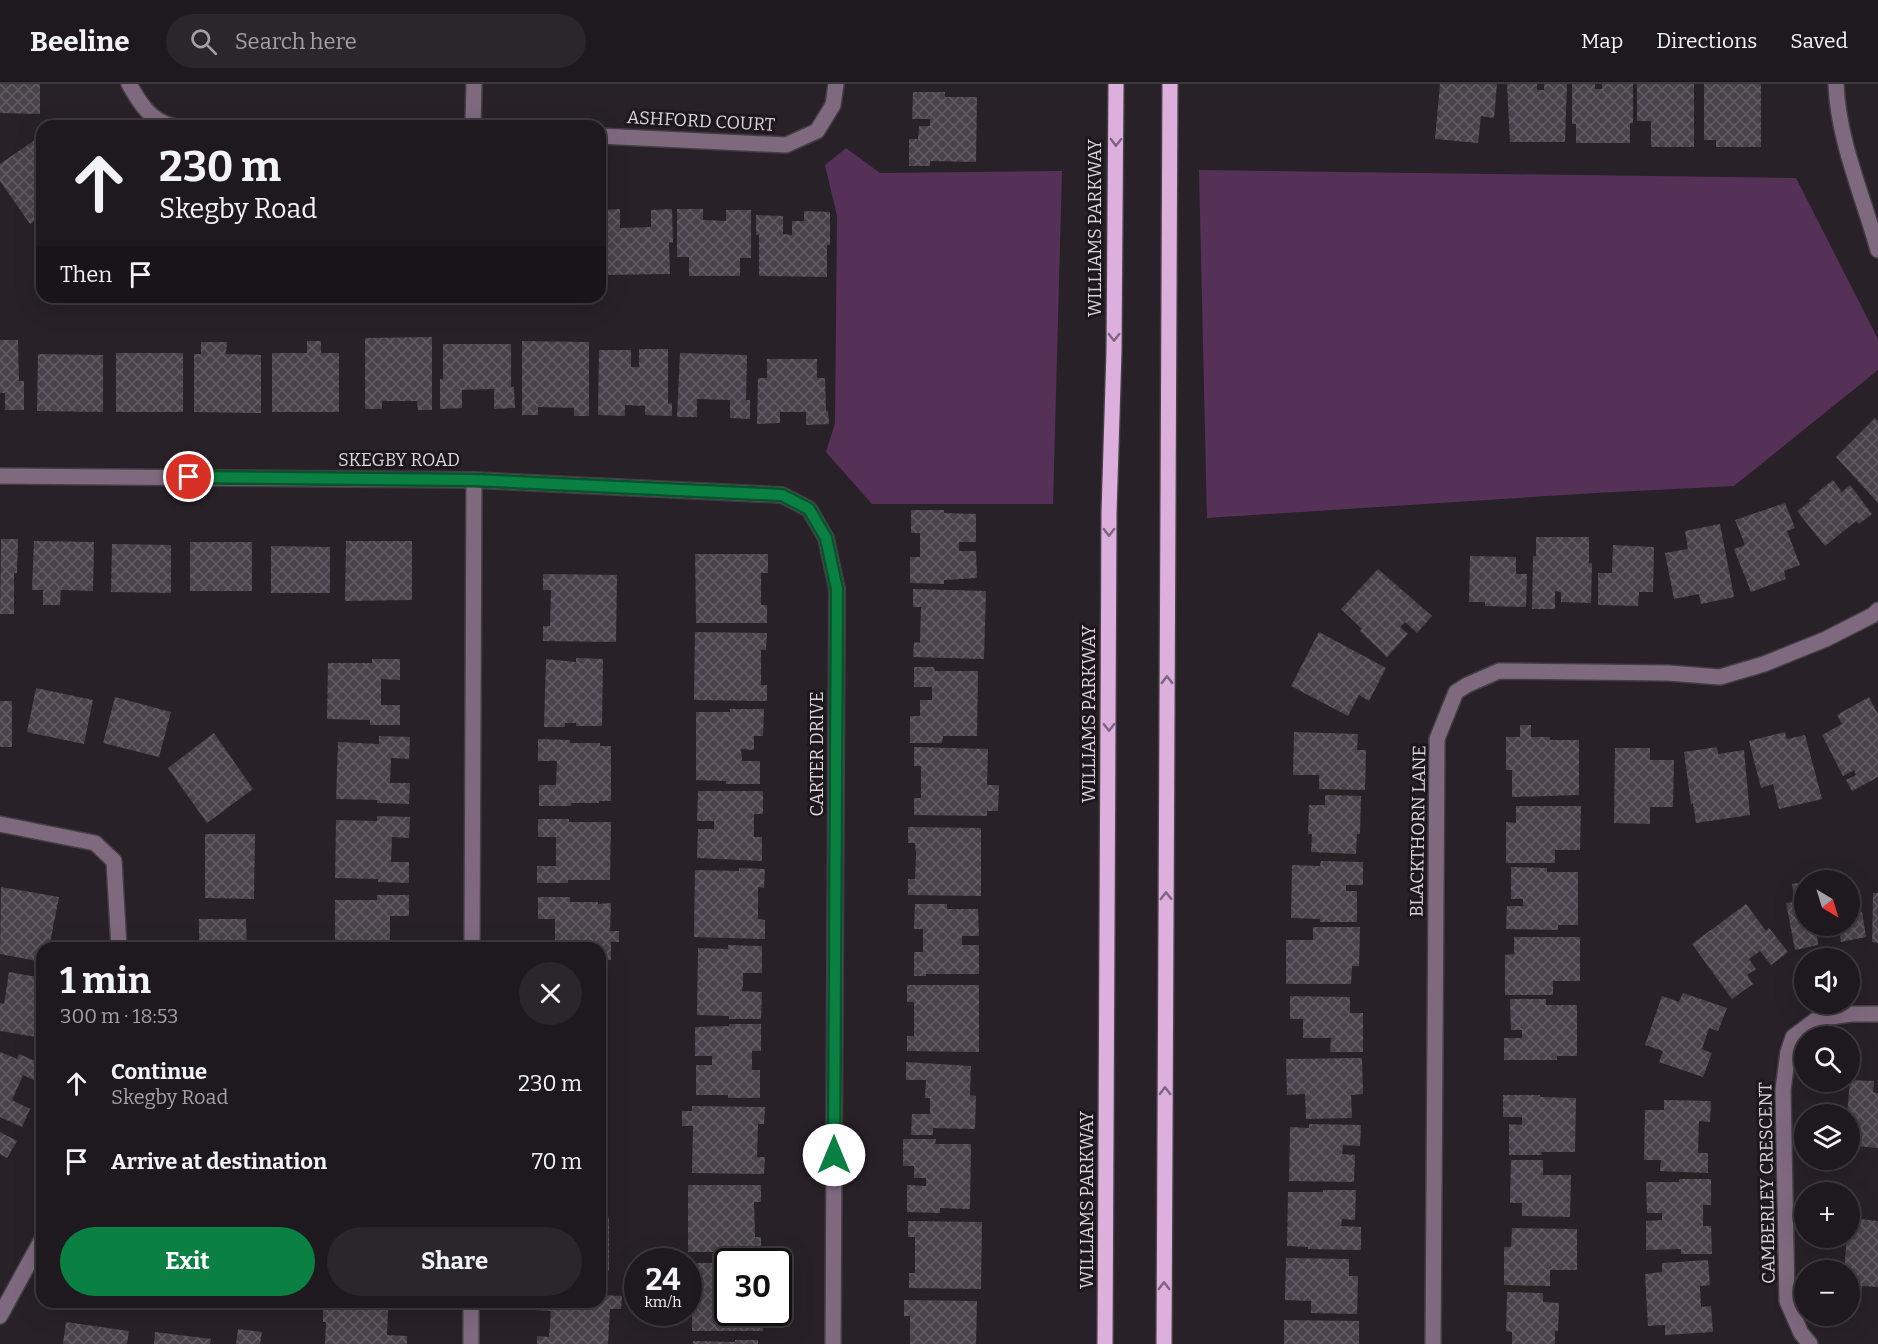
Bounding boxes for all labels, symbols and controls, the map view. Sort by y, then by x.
search box [166,14,586,68]
text: Beeline [30,25,130,58]
icon: search [187,25,220,58]
text: Search here [235,28,357,55]
text: Map [1581,28,1623,54]
text: Directions [1656,28,1757,54]
text: Saved [1790,28,1848,54]
street label: ASHFORD COURT [626,106,776,136]
one-way arrow [1109,138,1122,147]
street label: WILLIAMS PARKWAY [1084,139,1106,317]
text: 230 m [159,142,281,192]
icon: ahead [60,144,138,222]
text: Skegby Road [159,193,317,225]
icon: arrive [124,258,157,291]
text: Then [60,261,112,288]
one-way arrow [1108,333,1120,342]
street label: SKEGBY ROAD [338,449,460,471]
pin [163,451,214,502]
icon: arrive [172,460,205,493]
one-way arrow [1103,528,1115,537]
street label: WILLIAMS PARKWAY [1078,625,1100,803]
one-way arrow [1161,675,1173,684]
street label: CARTER DRIVE [806,691,828,817]
one-way arrow [1102,723,1115,732]
street label: BLACKTHORN LANE [1406,745,1430,917]
north arrow [1794,870,1860,936]
map controls [1794,870,1860,1326]
one-way arrow [1160,891,1172,900]
button: sound [1794,948,1860,1014]
text: 1 min [60,959,151,1003]
button: close [519,962,582,1025]
text: 300 m · 18:53 [60,1004,178,1028]
button: search [1794,1026,1860,1092]
text: Continue [111,1058,207,1085]
icon: ahead [60,1067,93,1100]
text: 230 m [518,1070,582,1097]
street label: CAMBERLEY CRESCENT [1754,1081,1780,1284]
text: Skegby Road [111,1085,228,1109]
one-way arrow [1159,1086,1172,1095]
button: layers [1794,1104,1860,1170]
street label: WILLIAMS PARKWAY [1076,1111,1098,1289]
position arrow [802,1123,866,1187]
icon: arrive [60,1145,93,1178]
text: Arrive at destination [111,1148,327,1175]
text: 70 m [532,1148,582,1175]
button: + [1794,1182,1860,1248]
button: Exit [60,1227,315,1296]
button: Share [327,1227,582,1296]
speed limit sign: 30 [714,1248,792,1326]
button: − [1794,1260,1860,1326]
text: 24 [645,1262,681,1298]
one-way arrow [1158,1281,1170,1290]
text: km/h [644,1293,682,1311]

